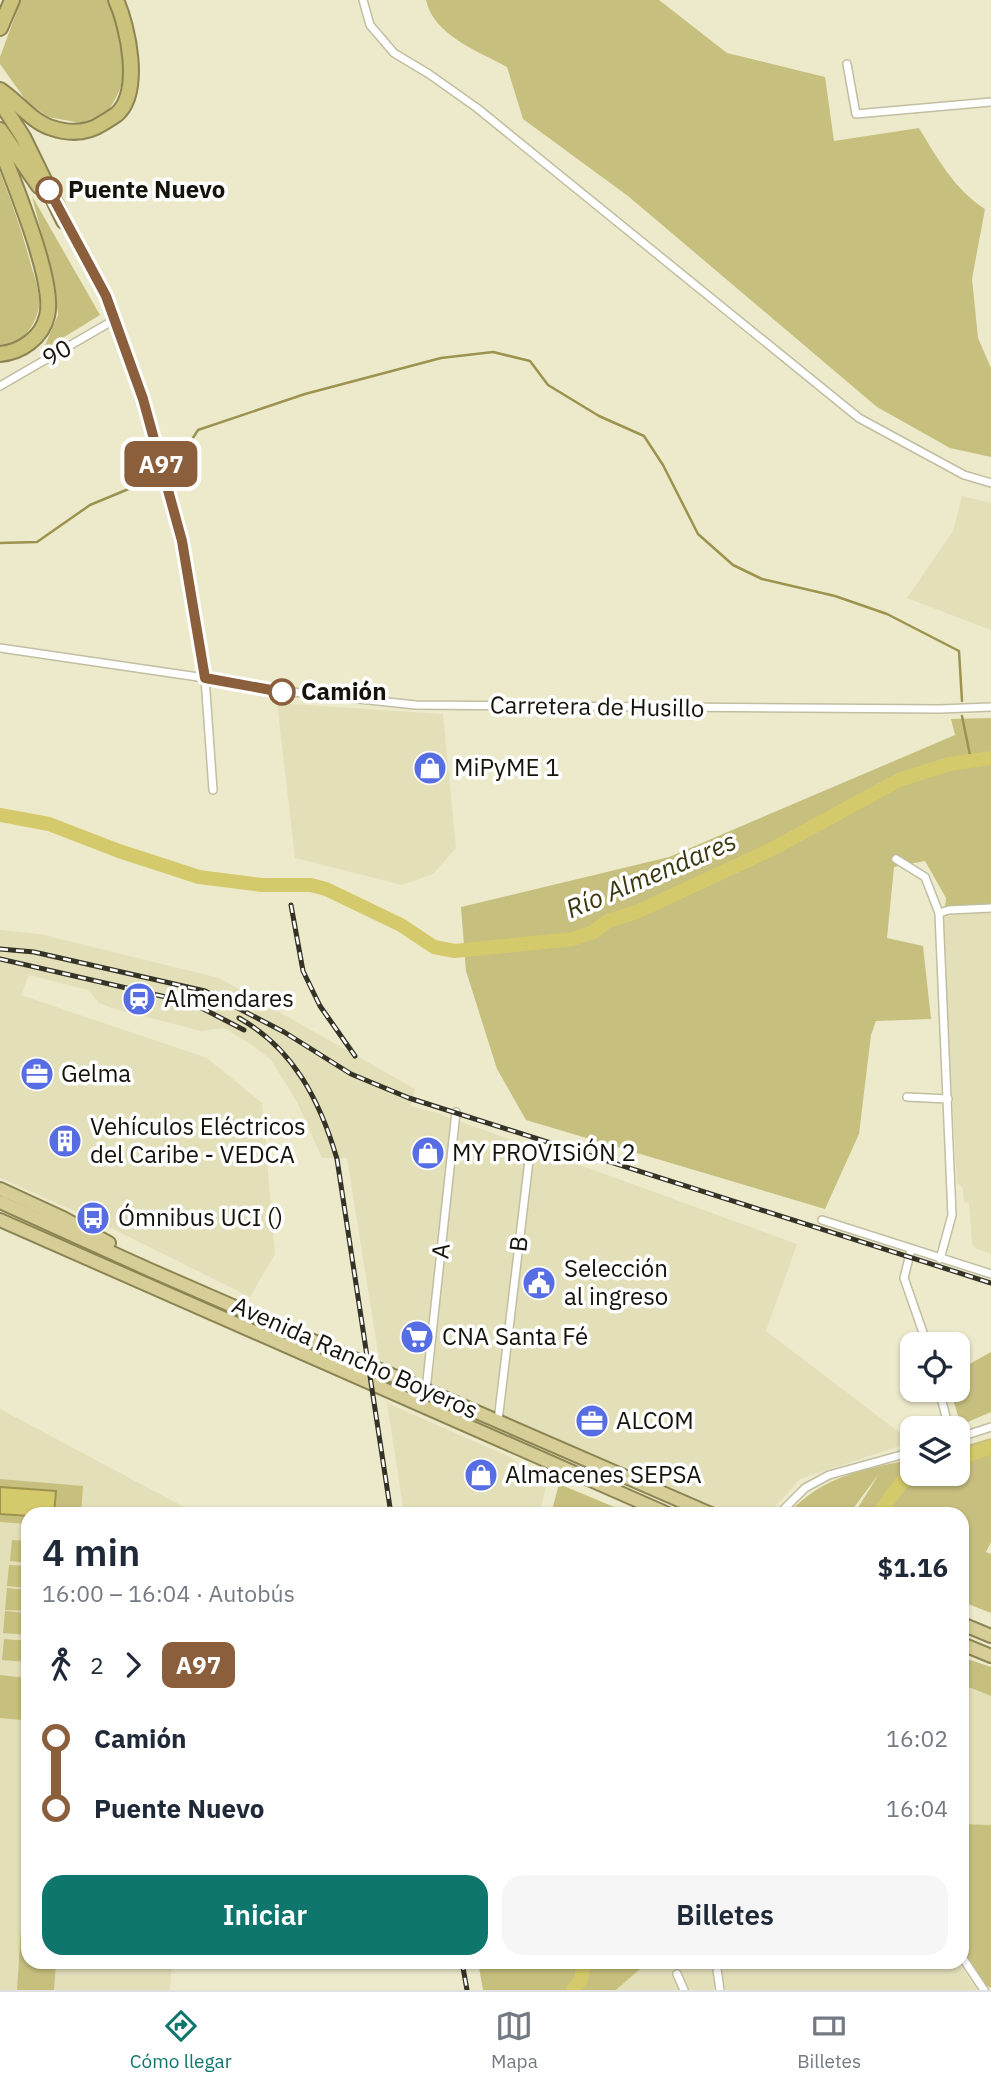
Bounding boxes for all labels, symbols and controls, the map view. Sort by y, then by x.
place label: Puente Nuevo [68,173,225,205]
marker: Puente Nuevo [36,177,62,203]
street label: 90 [36,331,77,373]
line badge: A97 [121,441,201,487]
text: A97 [138,448,184,480]
place label: Camión [301,675,386,707]
marker: Camión [269,679,295,705]
street label: Carretera de Husillo [489,688,705,724]
shop icon: MiPyME 1 [411,749,449,787]
place label: MiPyME 1 [454,751,560,783]
water label: Río Almendares [560,823,741,925]
station icon: Almendares [120,980,158,1018]
place label: Almendares [164,982,294,1014]
office icon: Gelma [18,1055,56,1093]
place label: Gelma [61,1057,131,1089]
place label: Vehículos Eléctricos del Caribe - VEDCA [90,1110,306,1170]
building icon: Vehículos Eléctricos del Caribe - VEDCA [46,1122,84,1160]
shop icon: MY PROVISiÓN 2 [409,1134,447,1172]
place label: MY PROVISiÓN 2 [452,1136,636,1168]
bus stop icon: Ómnibus UCI () [74,1199,112,1237]
place label: Ómnibus UCI () [118,1201,283,1233]
street label: B [501,1234,535,1254]
street label: A [423,1242,457,1260]
place label: Selección al ingreso [564,1252,668,1312]
public building icon: Selección al ingreso [520,1264,558,1302]
street label: Avenida Rancho Boyeros [227,1288,483,1426]
supermarket icon: CNA Santa Fé [398,1318,436,1356]
place label: CNA Santa Fé [442,1320,588,1352]
map controls [900,1332,970,1486]
button: locate [900,1332,970,1402]
office icon: ALCOM [573,1402,611,1440]
place label: ALCOM [616,1404,694,1436]
button: layers [900,1416,970,1486]
shop icon: Almacenes SEPSA [462,1456,500,1494]
place label: Almacenes SEPSA [505,1458,702,1490]
text: 4 min [42,1527,140,1576]
text: $1.16 [878,1550,948,1584]
text: 16:00 – 16:04 · Autobús [42,1578,295,1608]
icon: walk [42,1646,80,1684]
icon: forward [114,1646,152,1684]
text: A97 [176,1649,221,1681]
text: 2 [90,1650,104,1680]
text: Camión [94,1721,187,1755]
text: 16:02 [886,1723,948,1753]
text: Puente Nuevo [94,1791,264,1825]
text: 16:04 [886,1793,948,1823]
button: Iniciar [42,1875,488,1955]
button: Billetes [502,1875,948,1955]
tab: Cómo llegar [130,2007,232,2073]
tab: Mapa [491,2007,538,2073]
tab: Billetes [797,2007,861,2073]

